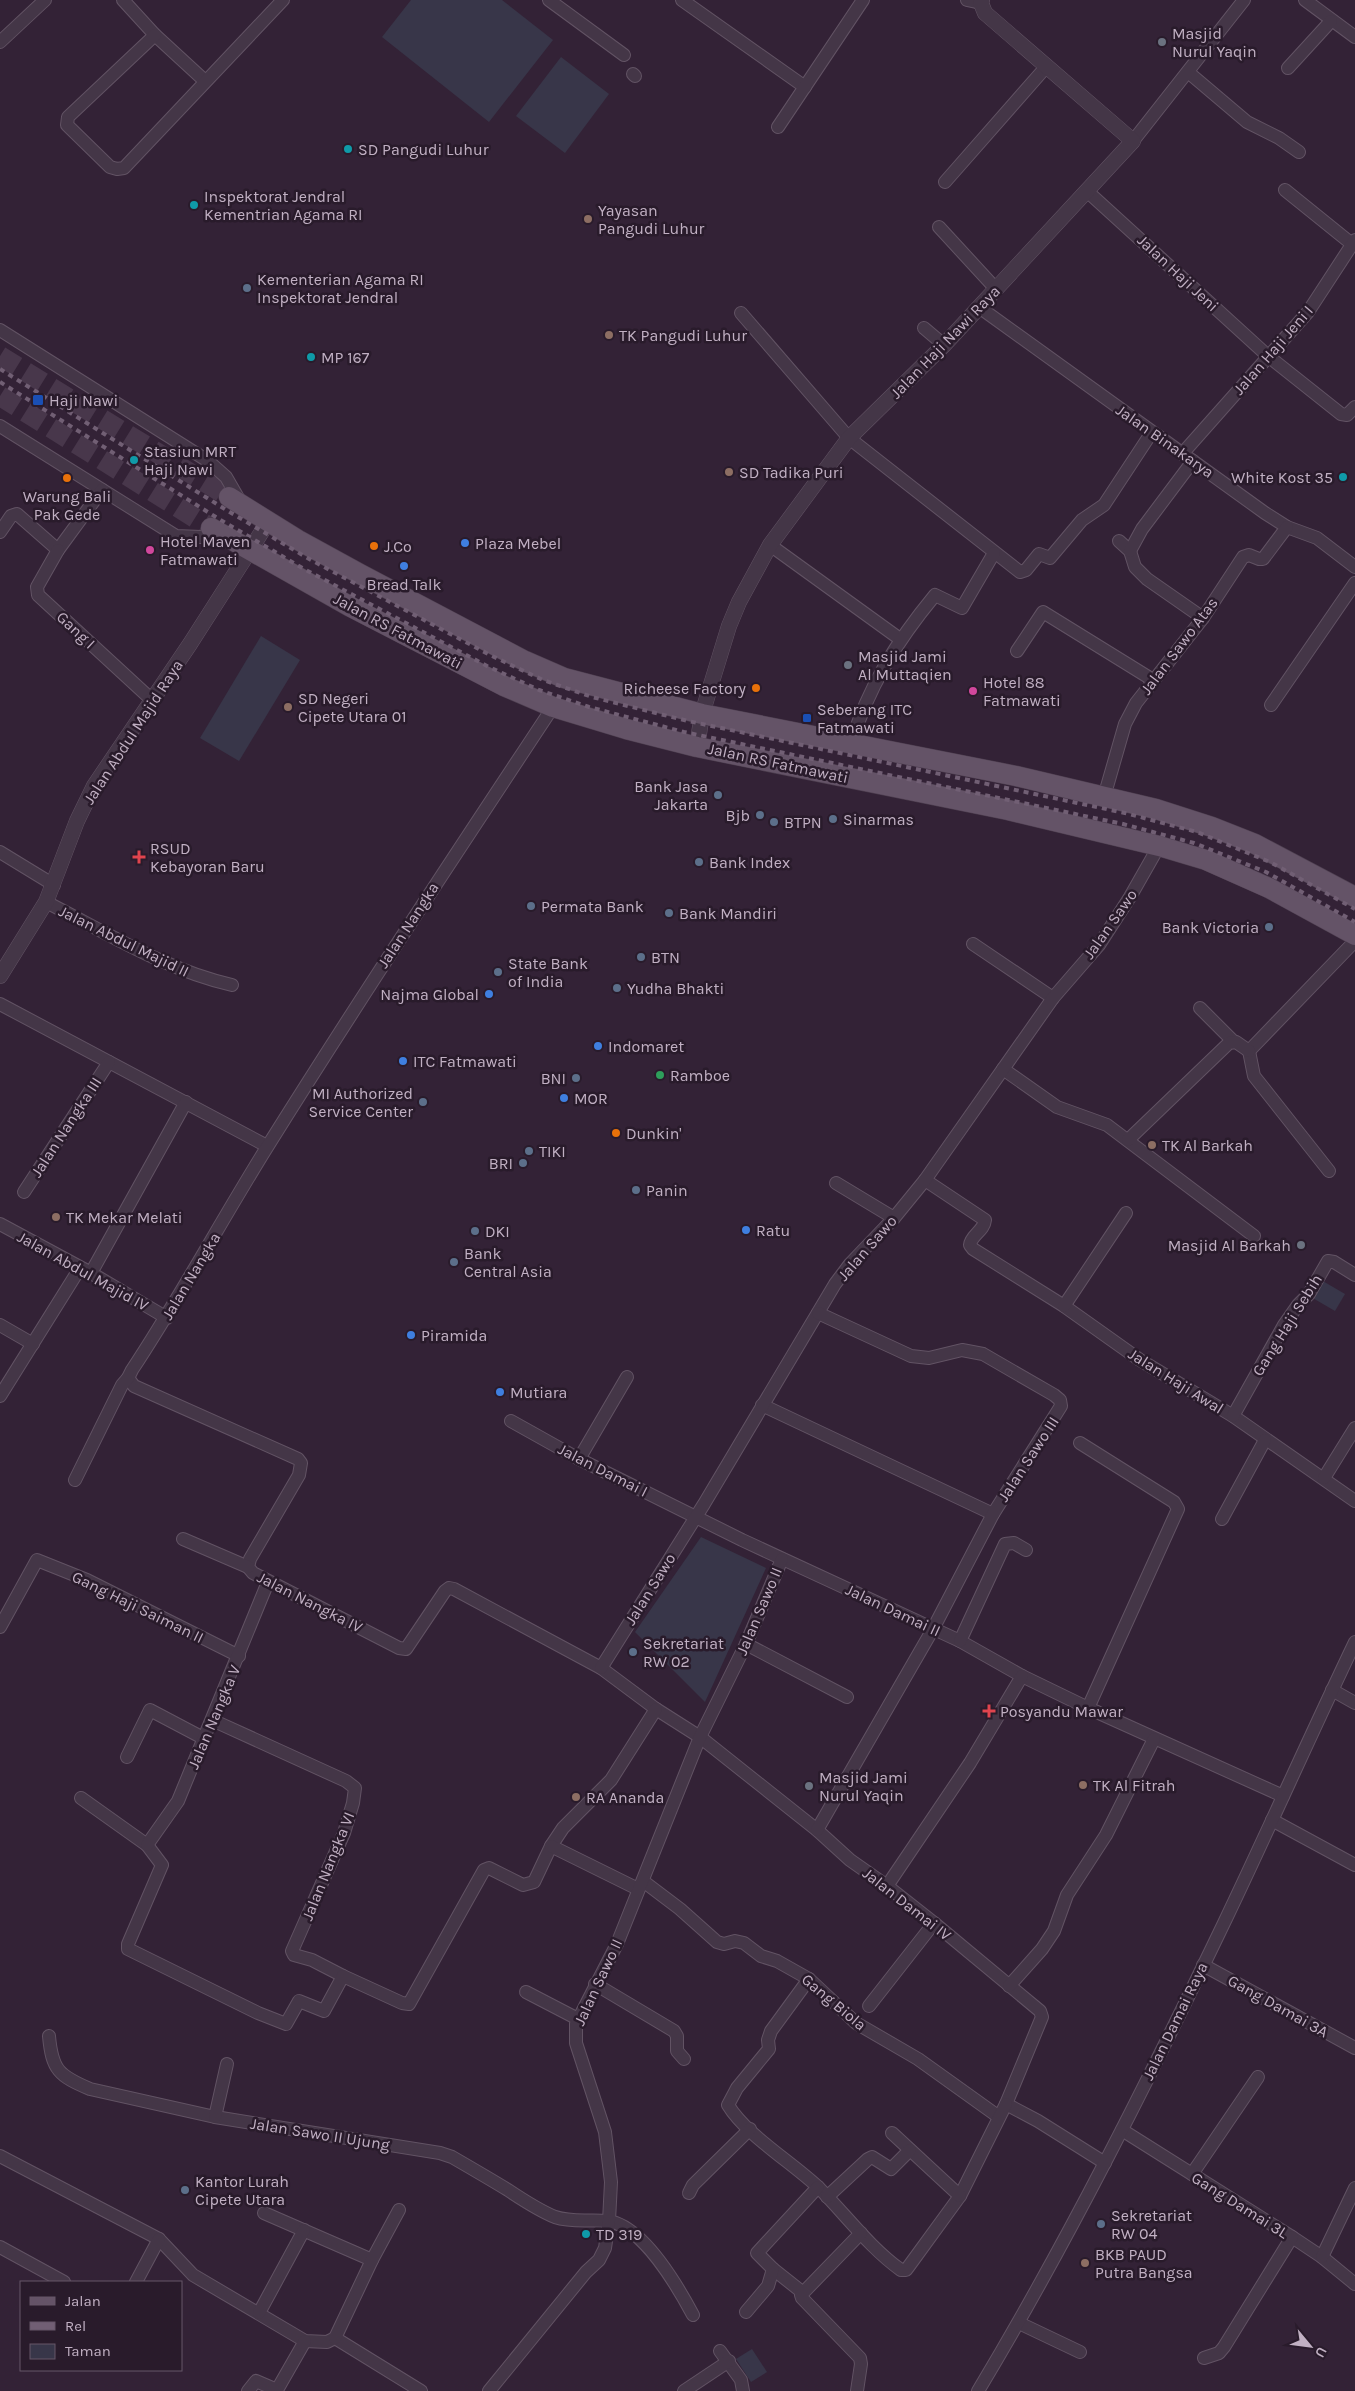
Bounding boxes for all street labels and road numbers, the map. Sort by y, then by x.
street label: Jalan Haji Jeni [1133,231,1223,315]
street label: Jalan Haji Nawi Raya [886,281,1004,403]
street label: Jalan Haji Jeni I [1229,301,1317,399]
street label: Jalan Binakarya [1112,400,1218,482]
street label: Jalan RS Fatmawati [330,589,466,673]
street label: Jalan Sawo Atas [1136,594,1222,698]
street label: Gang I [53,607,99,653]
street label: Jalan Abdul Majid Raya [79,656,187,808]
street label: Jalan RS Fatmawati [706,739,850,787]
street label: Jalan Nangka [373,879,443,971]
street label: Jalan Sawo [1079,885,1141,963]
street label: Jalan Abdul Majid II [56,901,192,981]
street label: Jalan Nangka III [27,1073,105,1181]
street label: Jalan Sawo [833,1211,901,1285]
street label: Jalan Abdul Majid IV [14,1227,152,1315]
street label: Jalan Nangka [158,1229,224,1323]
street label: Gang Haji Sebih [1248,1271,1326,1379]
street label: Jalan Haji Awal [1125,1344,1227,1418]
street label: Jalan Sawo III [993,1413,1063,1505]
street label: Jalan Damai I [555,1439,651,1501]
street label: Jalan Sawo [621,1550,679,1628]
street label: Jalan Sawo II [732,1564,786,1658]
street label: Gang Haji Saiman II [69,1567,207,1647]
street label: Jalan Nangka IV [254,1567,366,1637]
street label: Jalan Damai II [842,1580,944,1640]
street label: Jalan Nangka V [184,1662,244,1772]
street label: Jalan Nangka VI [298,1809,358,1923]
street label: Jalan Damai IV [859,1864,955,1944]
street label: Jalan Sawo II [570,1936,626,2028]
street label: Jalan Damai Raya [1138,1959,1212,2083]
street label: Gang Biola [798,1970,870,2034]
street label: Gang Damai 3A [1224,1971,1332,2041]
street label: Jalan Sawo II Ujung [249,2114,391,2154]
street label: Gang Damai 3L [1188,2168,1292,2243]

